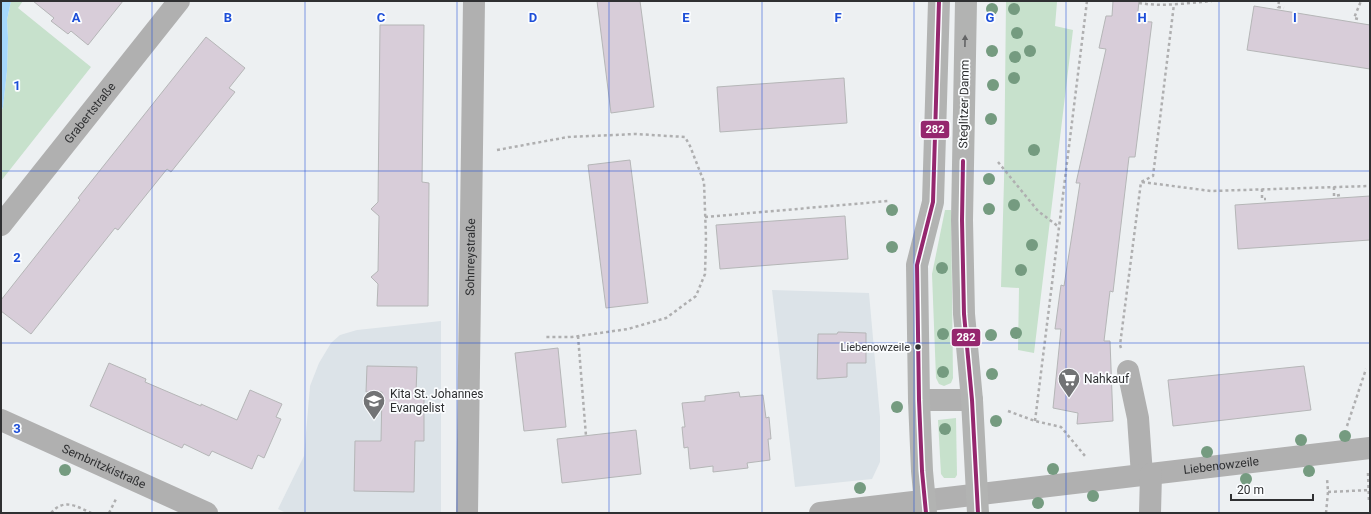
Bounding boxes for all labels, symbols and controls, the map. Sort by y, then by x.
text: A [72,10,81,25]
text: B [224,10,232,25]
text: C [377,10,386,25]
text: D [529,10,537,25]
text: E [682,10,690,25]
text: F [834,10,842,25]
text: G [986,10,995,25]
text: H [1137,10,1147,25]
text: I [1293,10,1297,25]
one-way arrow [962,34,968,47]
street label: Steglitzer Damm [956,60,972,148]
text: 1 [13,78,21,93]
street label: Grabertstraße [61,80,118,146]
line badge: 282 [920,120,950,139]
text: 282 [926,123,944,136]
street label: Sohnreystraße [463,218,478,296]
text: 2 [13,250,21,265]
line badge: 282 [951,328,981,347]
text: 282 [957,331,975,344]
place label: Liebenowzeile [841,341,910,354]
marker: Liebenowzeile [913,342,923,352]
supermarket icon: Nahkauf [1056,366,1082,399]
place label: Nahkauf [1084,372,1130,386]
place label: Kita St. Johannes Evangelist [390,387,483,415]
school or university icon: Kita St. Johannes Evangelist [361,388,387,421]
text: 3 [13,421,21,436]
street label: Sembritzkistraße [60,441,148,492]
street label: Liebenowzeile [1183,454,1260,477]
scale bar [1231,476,1313,502]
text: 20 m [1237,483,1264,497]

